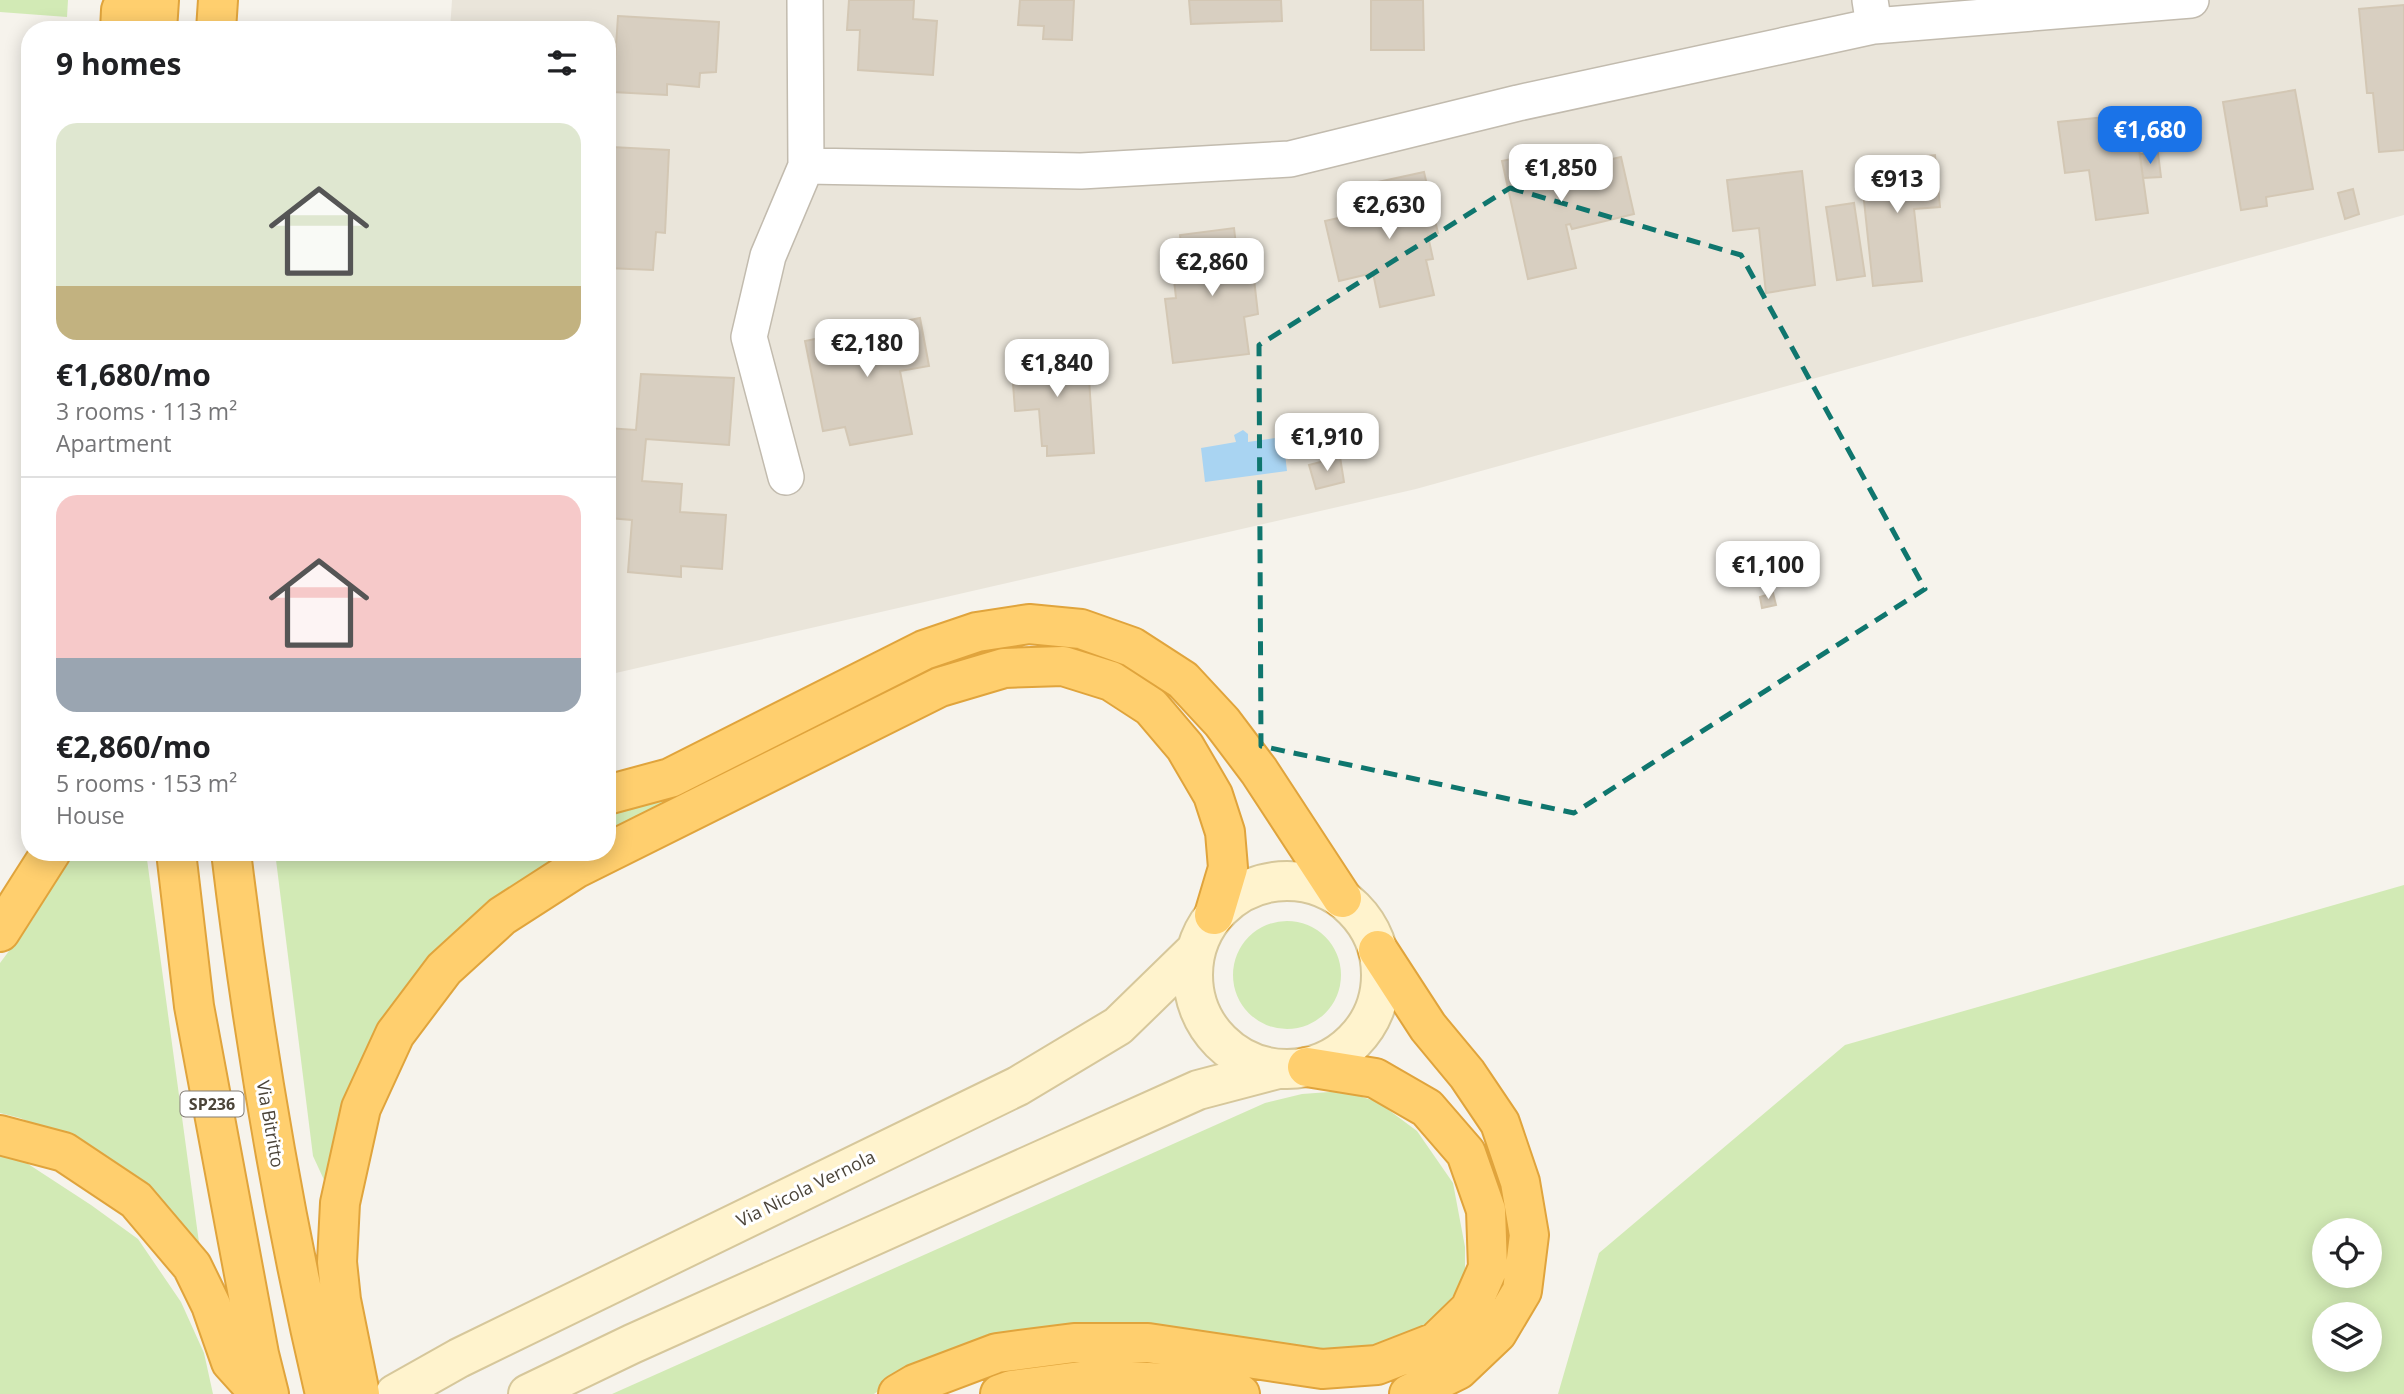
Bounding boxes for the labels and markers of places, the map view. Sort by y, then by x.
pin: €1,680 [2093,106,2207,166]
pin: €1,850 [1504,144,1618,204]
pin: €913 [1856,156,1938,215]
pin: €2,630 [1332,182,1446,241]
pin: €2,860 [1155,238,1269,298]
pin: €2,180 [810,320,924,379]
pin: €1,840 [1000,340,1114,399]
pin: €1,910 [1270,414,1384,473]
pin: €1,100 [1711,542,1825,601]

